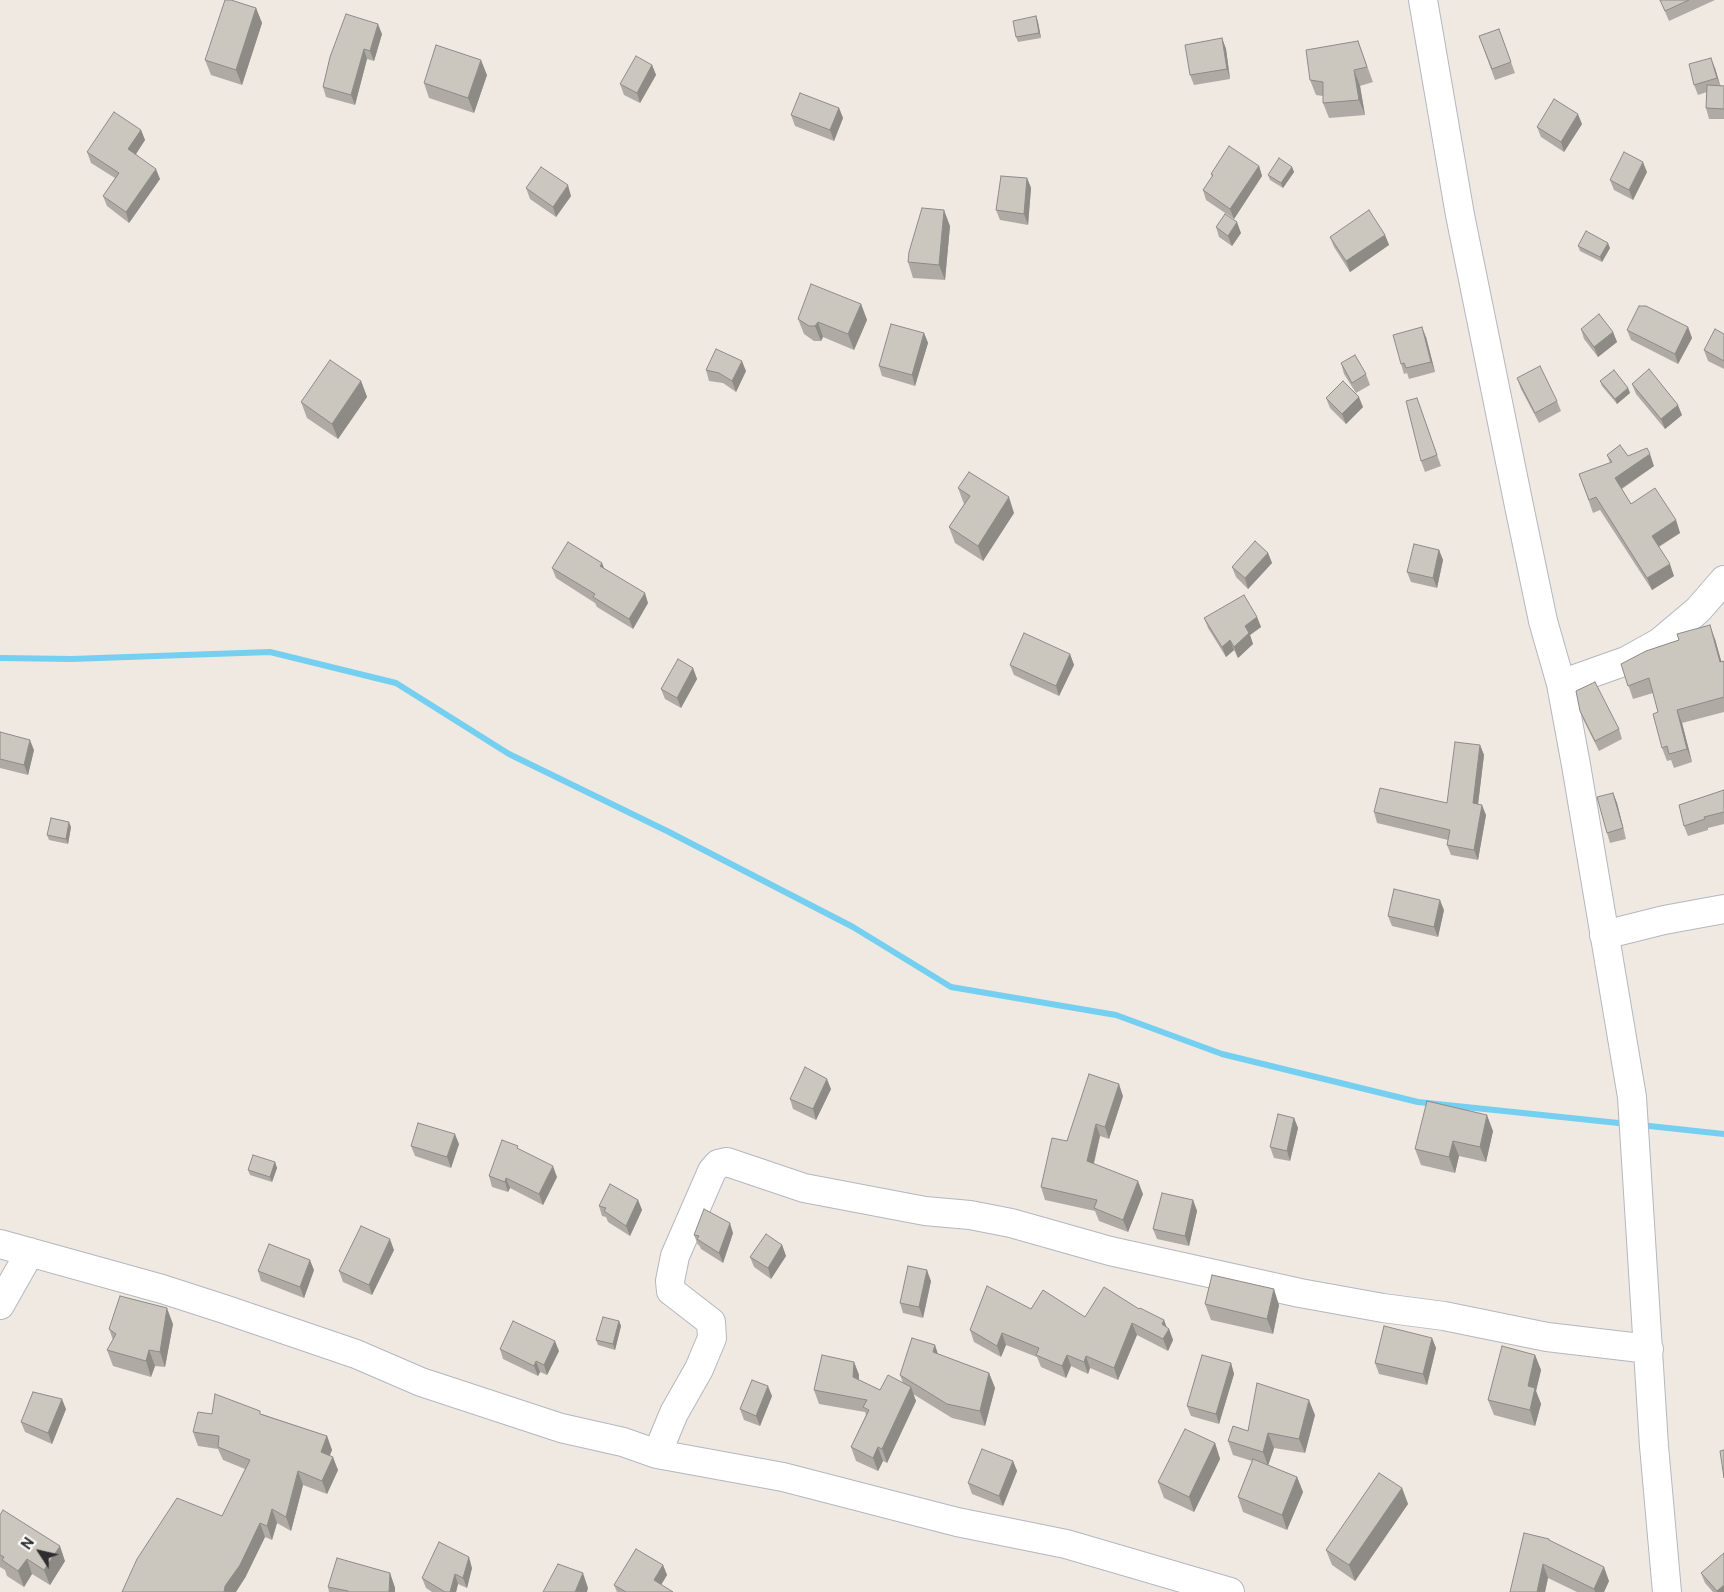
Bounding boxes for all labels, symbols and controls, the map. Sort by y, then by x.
north arrow [15,1527,65,1577]
text: N [18,1534,37,1552]

